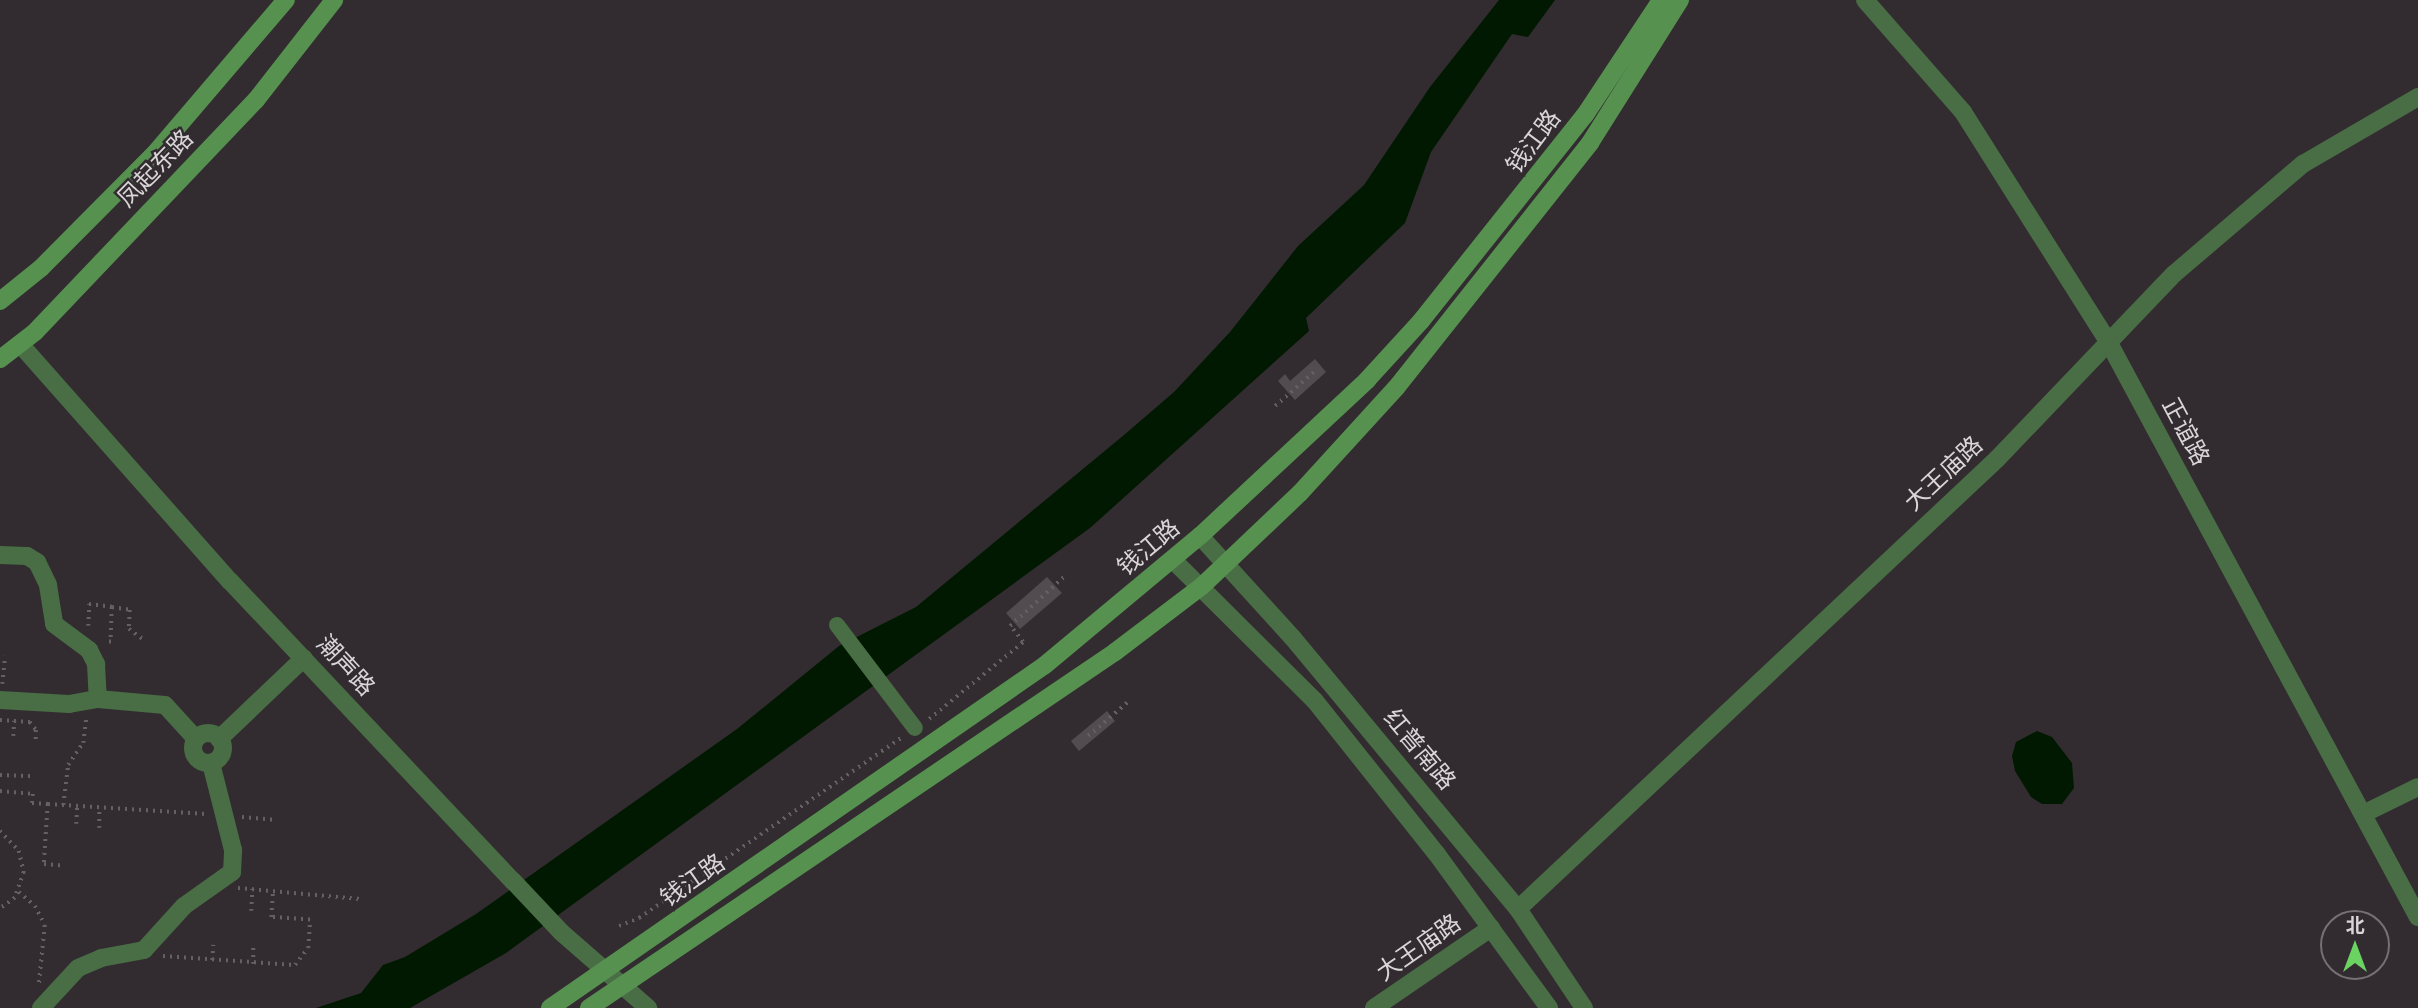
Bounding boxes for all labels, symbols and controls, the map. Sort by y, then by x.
street label: 钱江路 [1501,105,1567,179]
street label: 凤起东路 [112,124,200,214]
street label: 正谊路 [2155,393,2215,471]
street label: 大王庙路 [1899,431,1989,517]
street label: 钱江路 [1112,514,1186,582]
street label: 潮声路 [310,630,380,702]
street label: 红普南路 [1377,704,1461,796]
street label: 钱江路 [655,849,731,913]
street label: 大王庙路 [1371,909,1467,987]
north arrow [2320,910,2390,980]
text: 北 [2345,915,2365,937]

